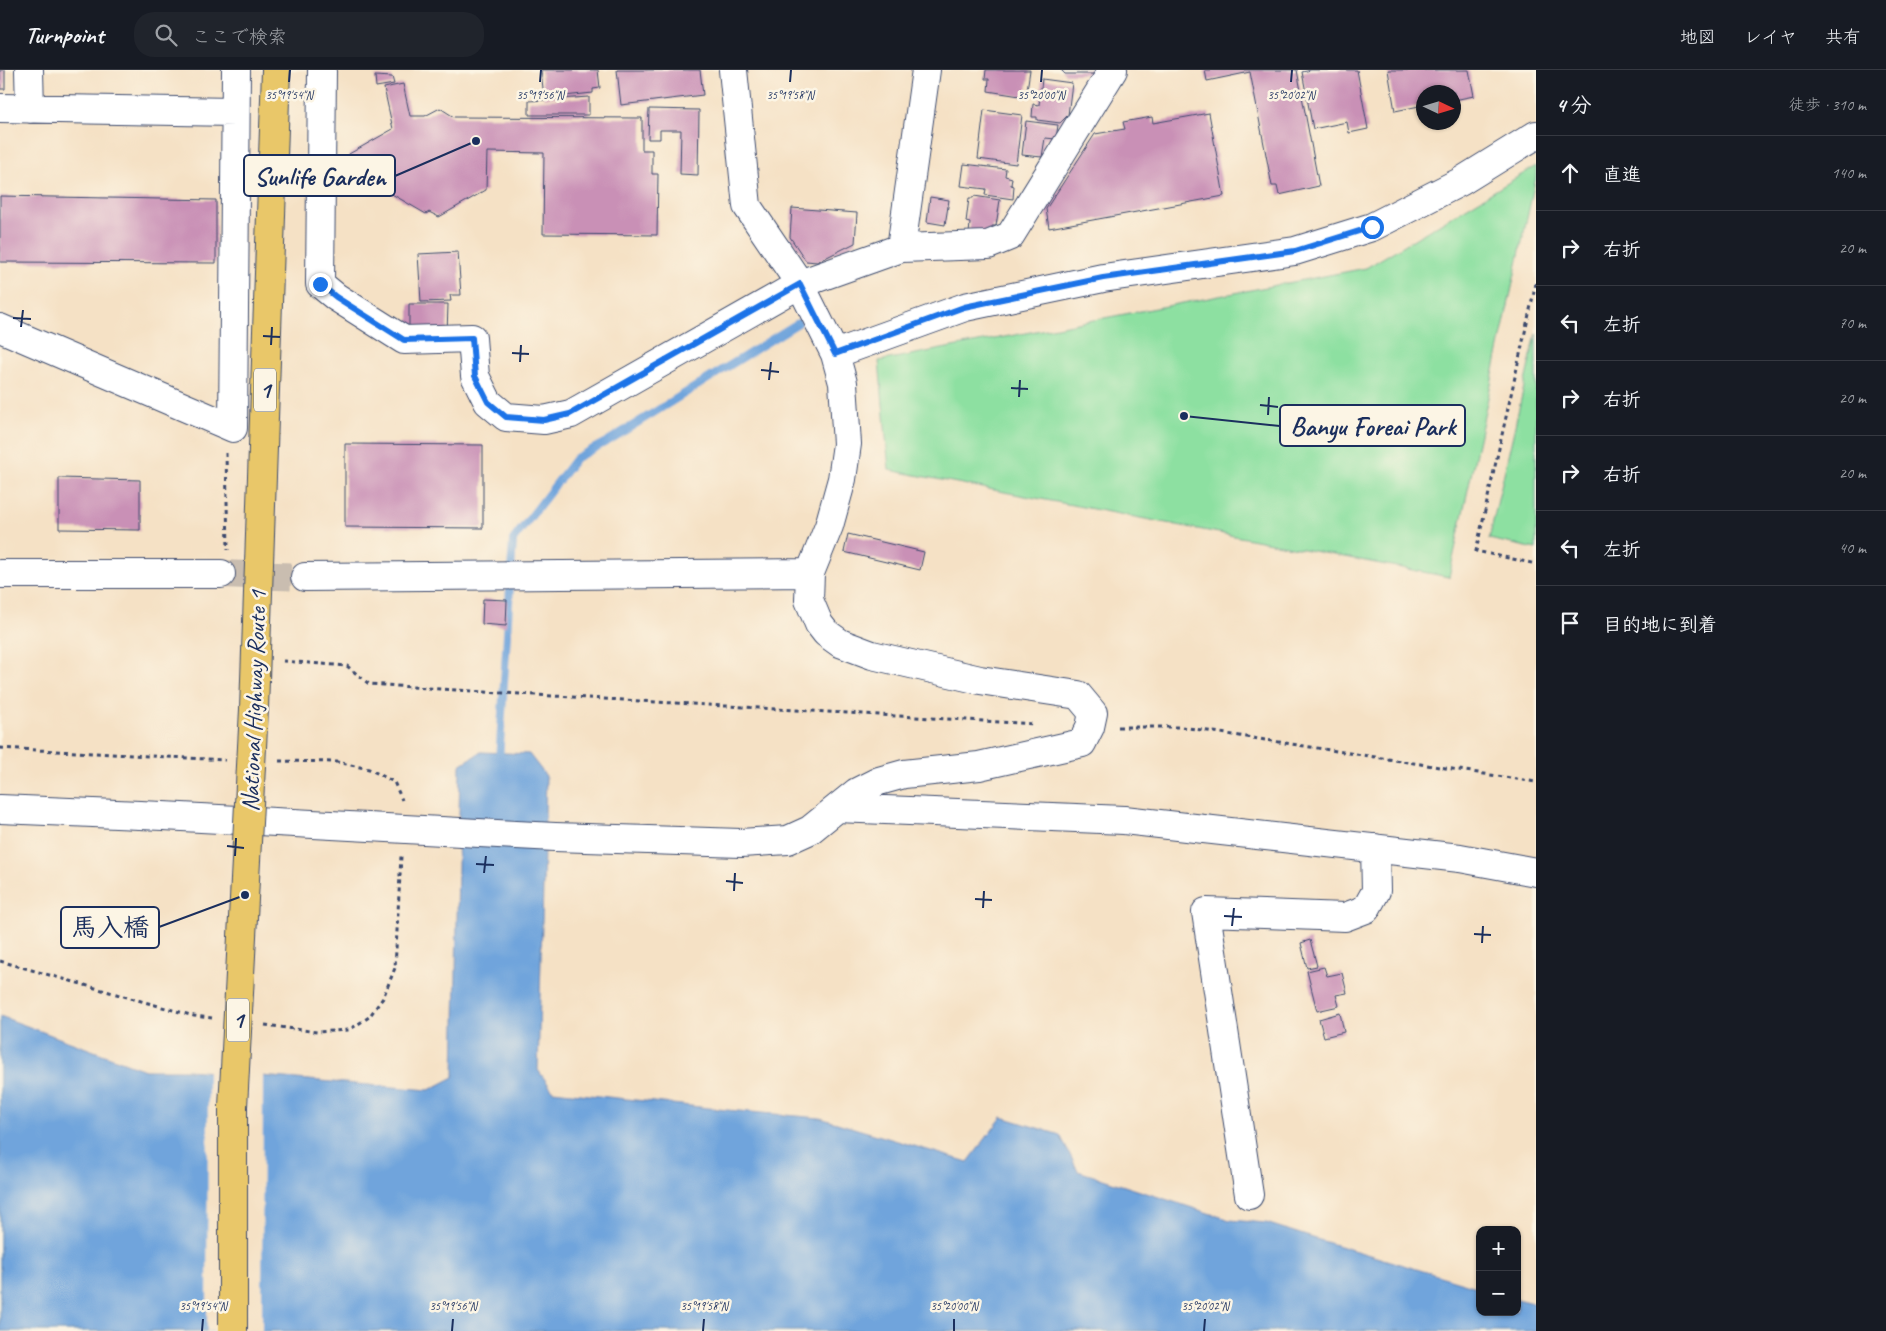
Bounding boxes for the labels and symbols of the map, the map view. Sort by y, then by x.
north arrow [1416,85,1461,130]
text: 35°19'54"N [265,87,314,103]
text: 35°19'56"N [516,87,565,103]
text: 35°19'58"N [766,87,815,103]
text: 35°20'00"N [1017,87,1066,103]
text: 35°20'02"N [1267,87,1316,103]
callout: Sunlife Garden [244,155,395,196]
text: Sunlife Garden [254,160,388,193]
route start [1361,216,1384,239]
route end [309,273,332,296]
road number: 1 [254,368,276,412]
callout: Banyu Foreai Park [1280,405,1465,446]
text: Banyu Foreai Park [1291,410,1458,443]
street label: National Highway Route 1 [234,588,274,812]
callout: 馬入橋 [61,907,159,948]
text: 馬入橋 [71,911,149,944]
road number: 1 [227,998,249,1042]
text: 35°19'54"N [179,1298,228,1314]
text: 35°19'56"N [429,1298,478,1314]
text: 35°19'58"N [680,1298,729,1314]
text: 35°20'00"N [930,1298,979,1314]
text: 35°20'02"N [1181,1298,1230,1314]

